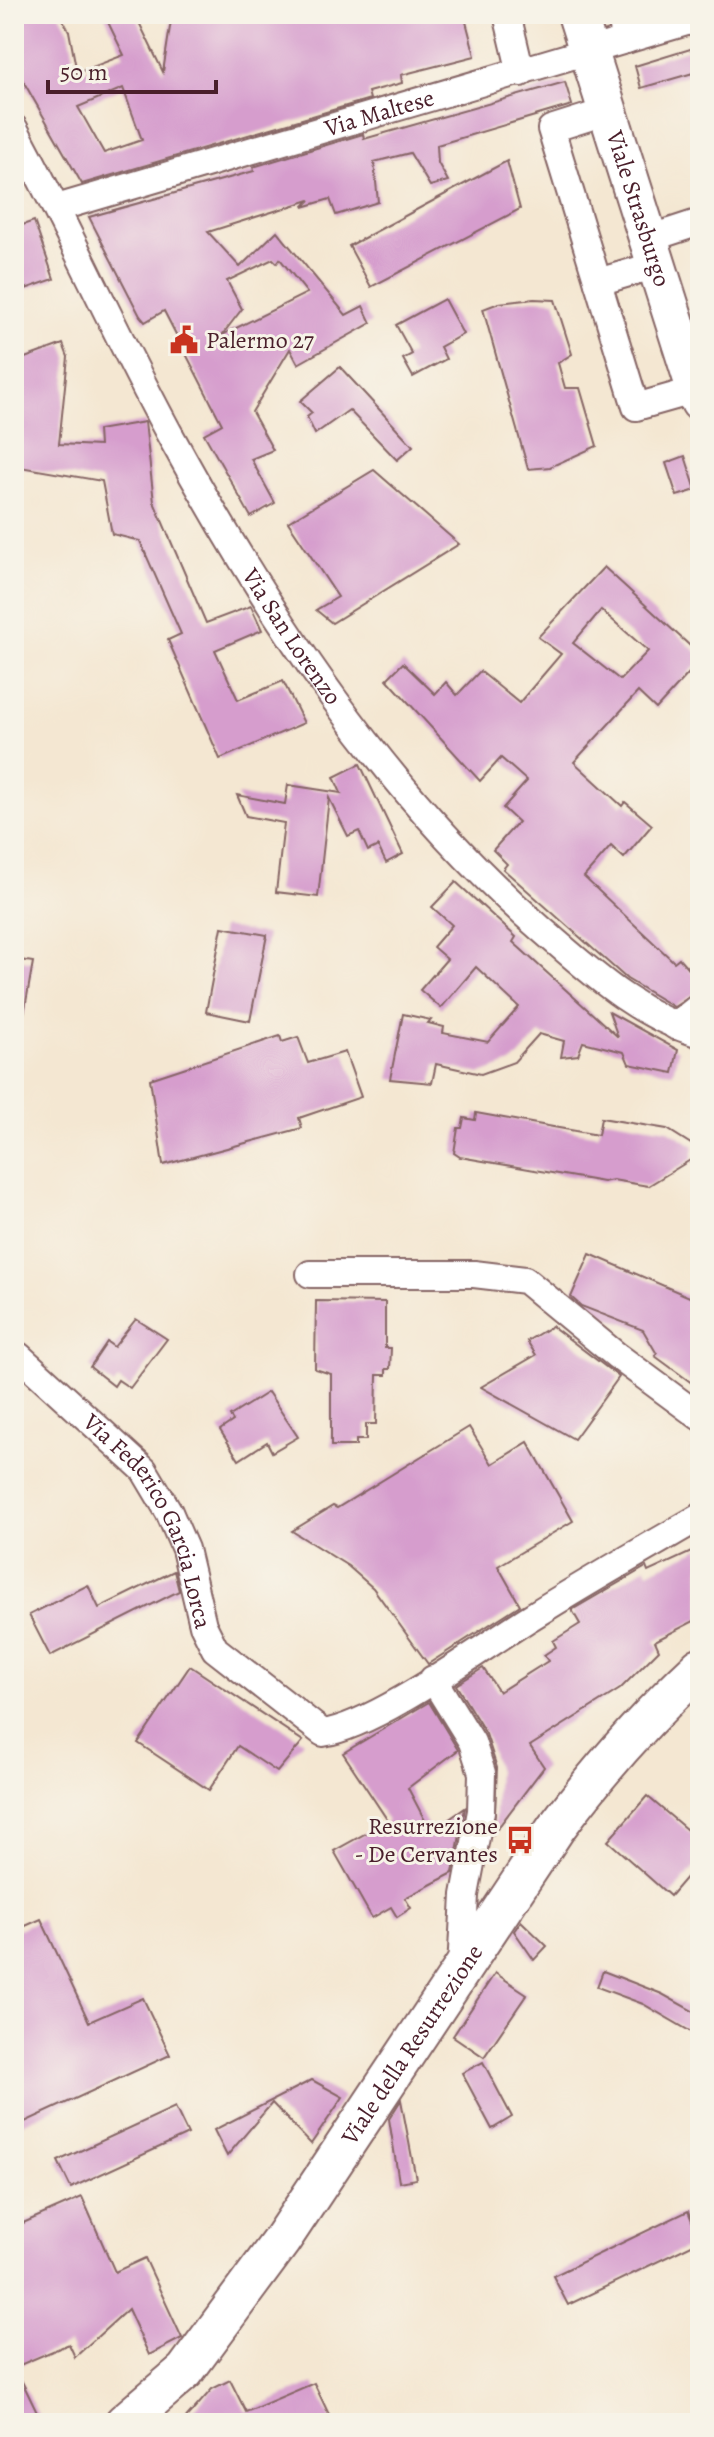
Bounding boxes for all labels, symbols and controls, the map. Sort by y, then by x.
scale bar [48,44,216,94]
text: 50 m [60,56,108,88]
street label: Via Maltese [320,81,438,144]
street label: Viale Strasburgo [599,126,678,290]
place label: Palermo 27 [206,324,315,356]
public building icon: Palermo 27 [169,325,199,355]
street label: Via San Lorenzo [234,561,349,711]
street label: Via Federico Garcia Lorca [76,1406,220,1633]
place label: Resurrezione - De Cervantes [354,1810,498,1870]
bus stop icon: Resurrezione - De Cervantes [505,1825,535,1855]
street label: Viale della Resurrezione [333,1938,490,2152]

